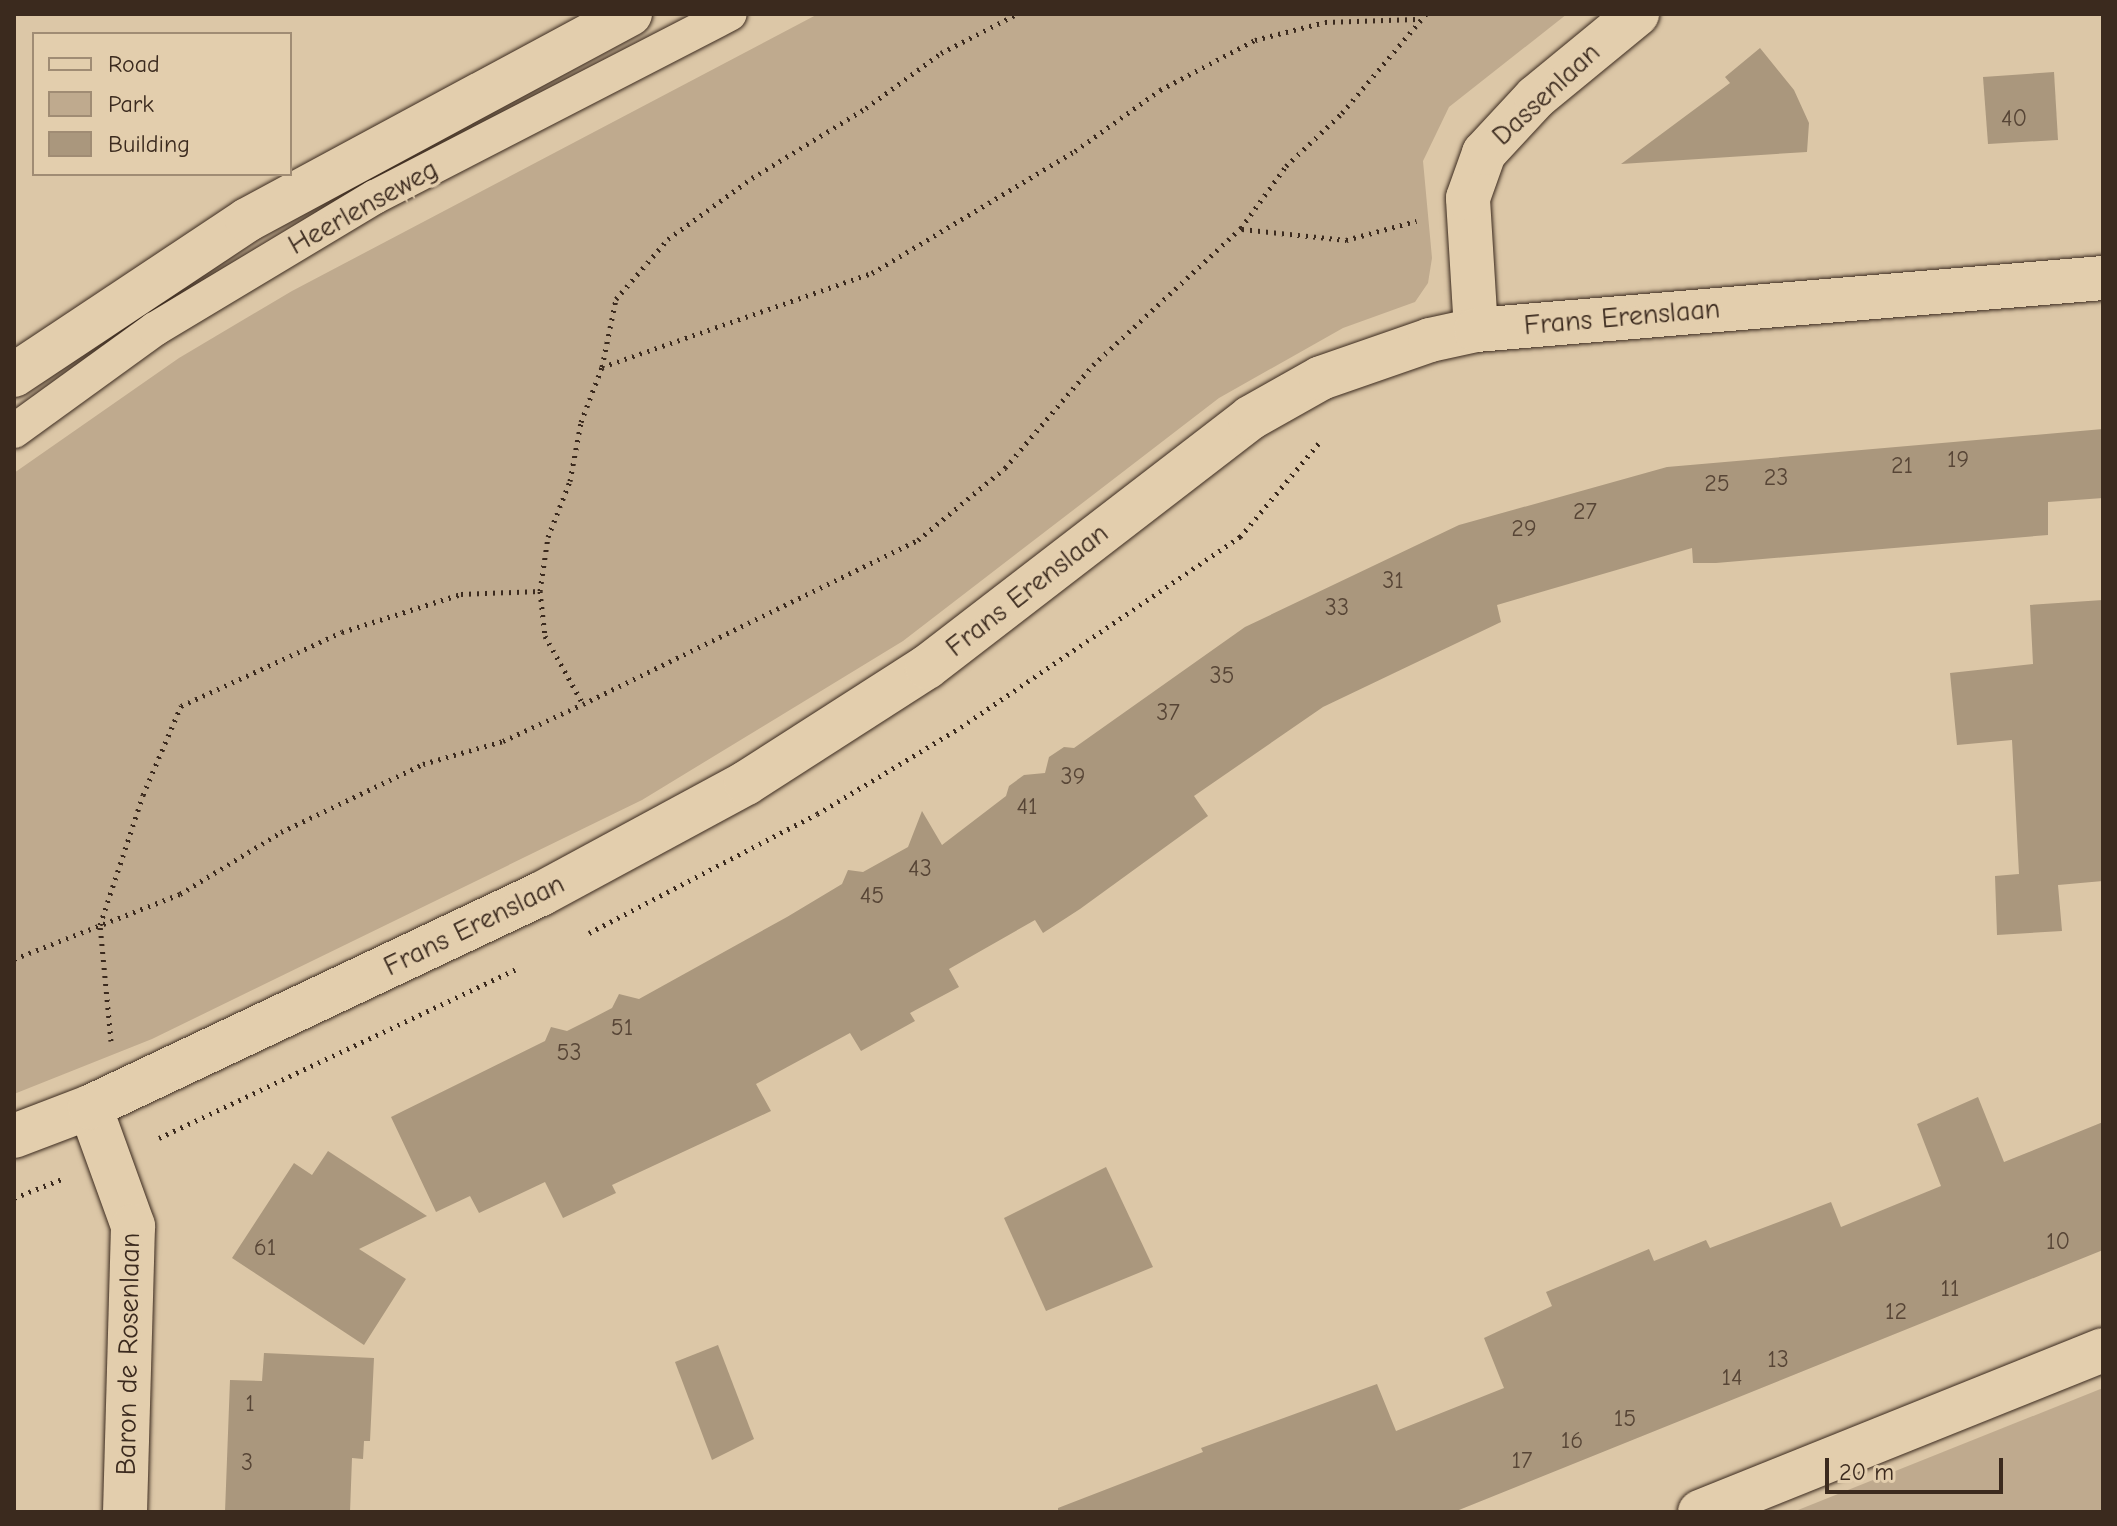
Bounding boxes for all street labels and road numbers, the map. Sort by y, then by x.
street label: Dassenlaan [1485,36,1607,152]
street label: Heerlenseweg [282,152,444,262]
street label: Frans Erenslaan [1523,292,1721,342]
street label: Frans Erenslaan [939,516,1115,664]
street label: Frans Erenslaan [378,867,570,983]
street label: Baron de Rosenlaan [109,1232,147,1476]

